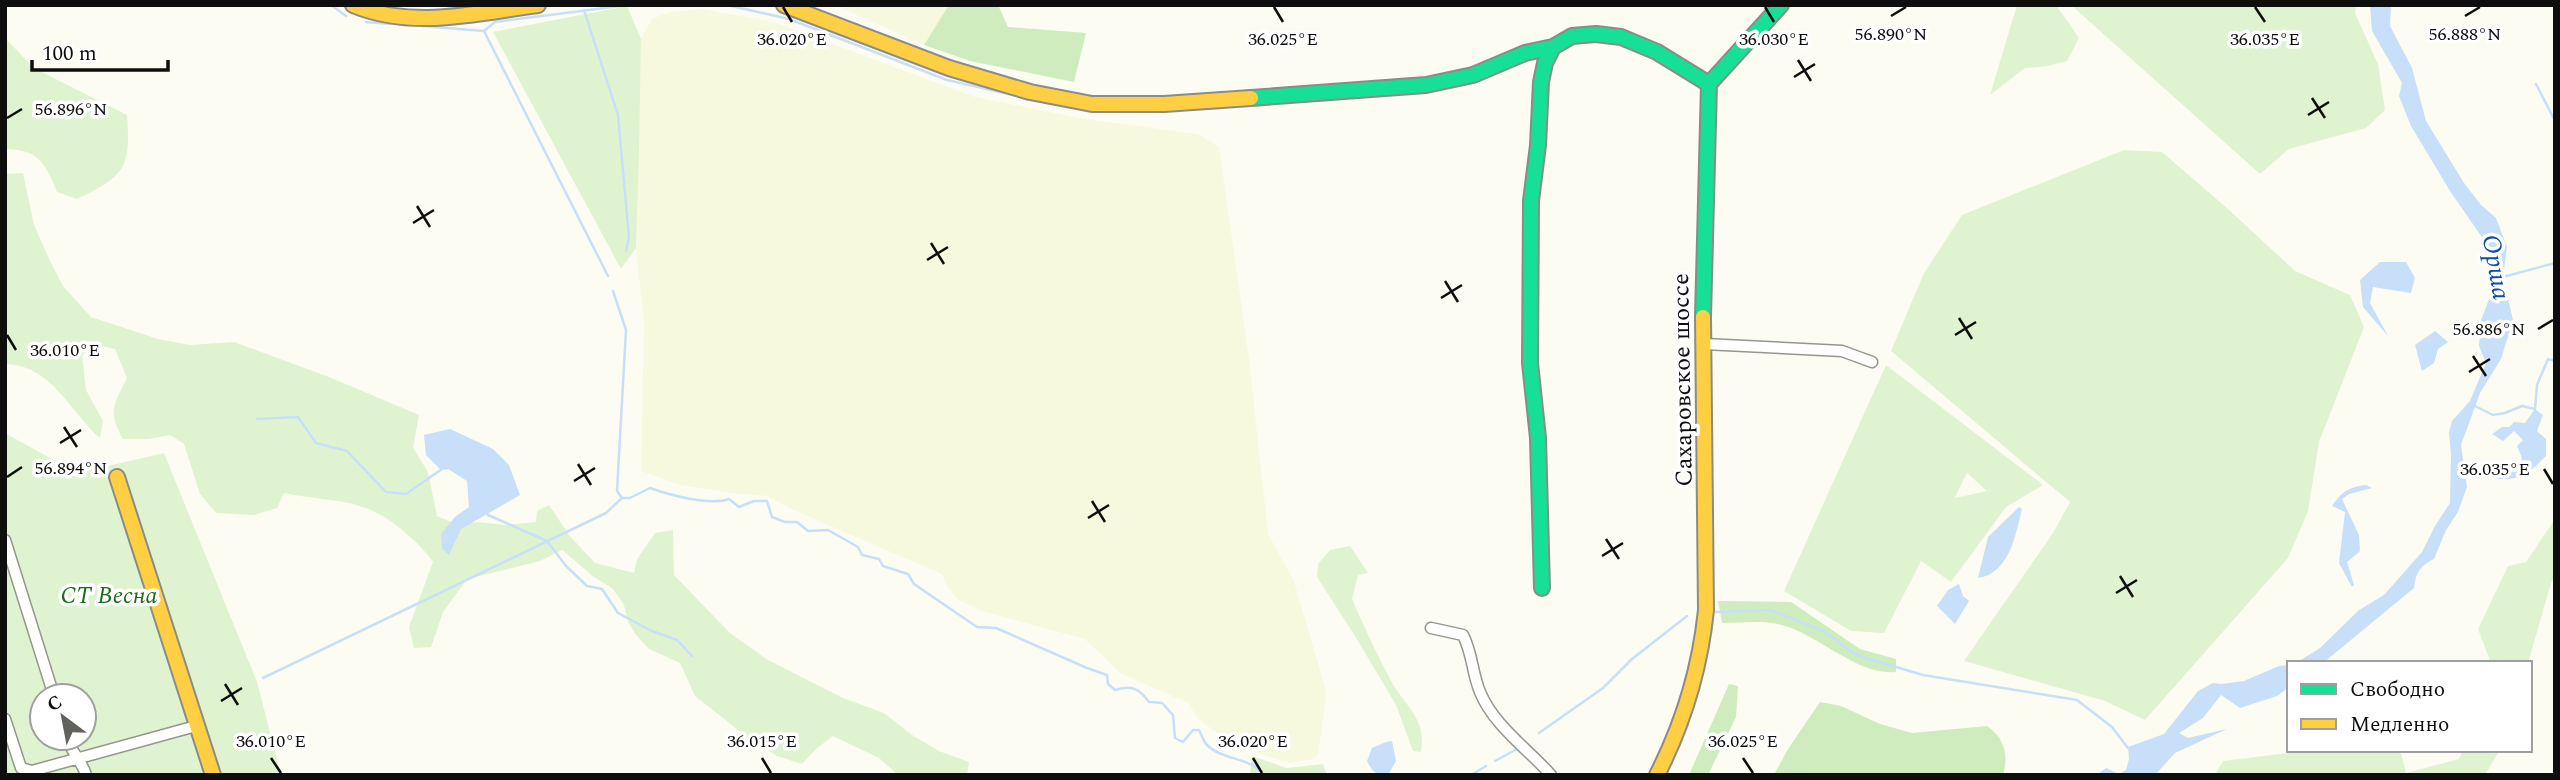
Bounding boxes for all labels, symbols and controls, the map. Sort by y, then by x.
text: 56.890°N [1855,21,1927,48]
text: 56.888°N [2429,21,2501,48]
text: 36.020°E [757,26,827,53]
text: 36.025°E [1248,26,1318,53]
text: 36.030°E [1739,26,1809,53]
text: 36.035°E [2230,26,2300,53]
scale bar [32,28,168,72]
text: 100 m [42,38,97,70]
text: 56.896°N [35,96,107,123]
water label: Орша [2471,231,2521,303]
street label: Сахаровское шоссе [1663,273,1703,487]
text: 56.886°N [2453,316,2525,343]
text: 36.010°E [30,337,100,364]
text: 56.894°N [35,455,107,482]
text: 36.035°E [2460,456,2530,483]
park label: СТ Весна [61,578,157,614]
legend [2287,661,2532,752]
text: Свободно [2350,674,2445,706]
north arrow [28,682,98,752]
text: С [41,688,68,720]
text: Медленно [2350,709,2449,741]
text: 36.010°E [236,728,306,755]
text: 36.015°E [727,728,797,755]
text: 36.020°E [1218,728,1288,755]
text: 36.025°E [1708,728,1778,755]

